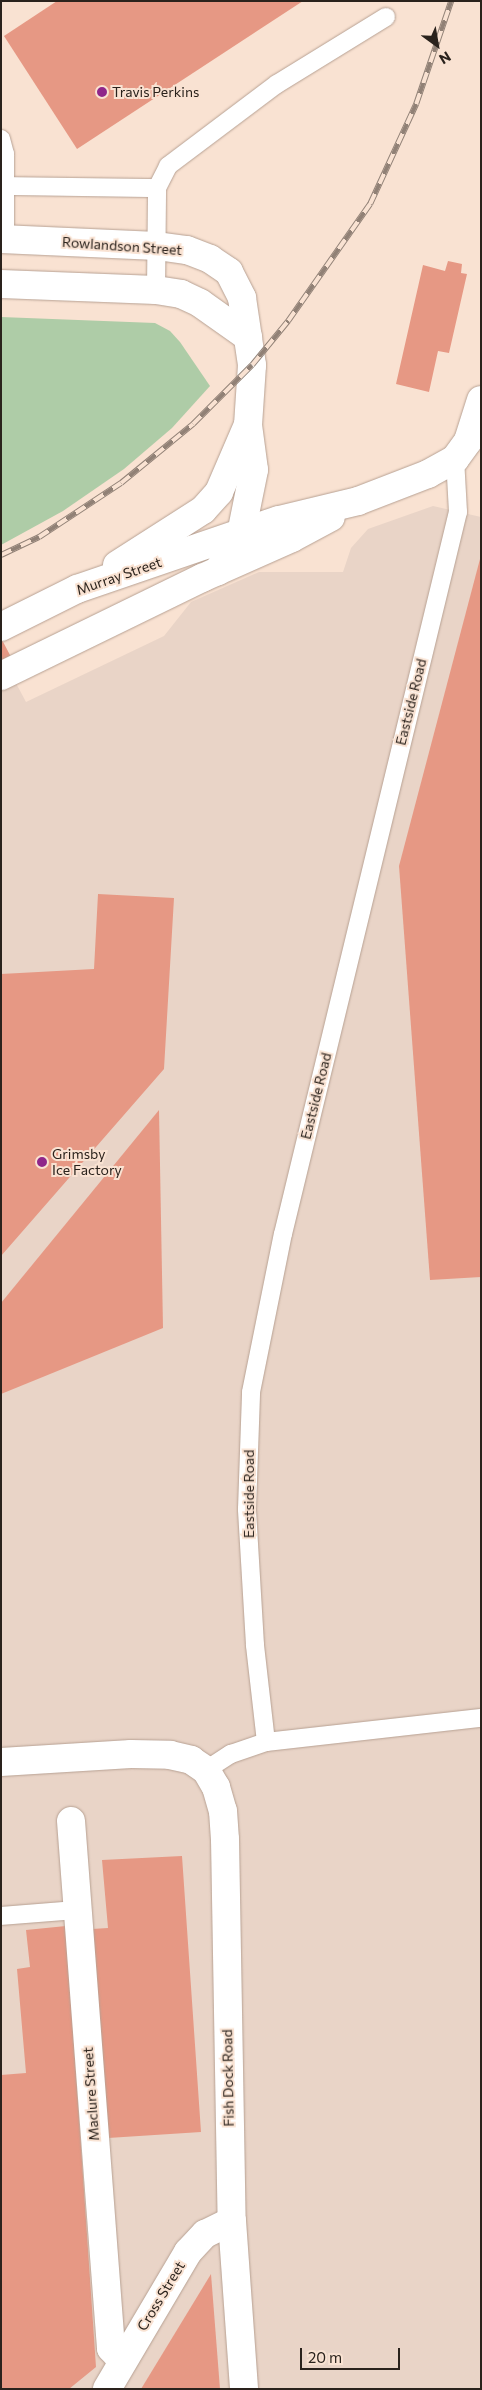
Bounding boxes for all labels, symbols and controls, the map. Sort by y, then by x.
north arrow [412,20,462,70]
text: N [436,48,454,68]
place label: Travis Perkins [112,84,199,100]
marker: Travis Perkins [96,86,108,98]
street label: Rowlandson Street [61,233,183,259]
street label: Murray Street [74,554,164,598]
street label: Eastside Road [392,657,430,747]
street label: Eastside Road [297,1051,335,1141]
place label: Grimsby Ice Factory [52,1146,122,1178]
marker: Grimsby Ice Factory [36,1156,48,1168]
street label: Eastside Road [241,1450,257,1538]
street label: Fish Dock Road [219,2029,237,2127]
street label: Maclure Street [79,2047,103,2141]
street label: Cross Street [134,2258,188,2334]
scale bar [302,2338,402,2370]
text: 20 m [308,2348,342,2366]

